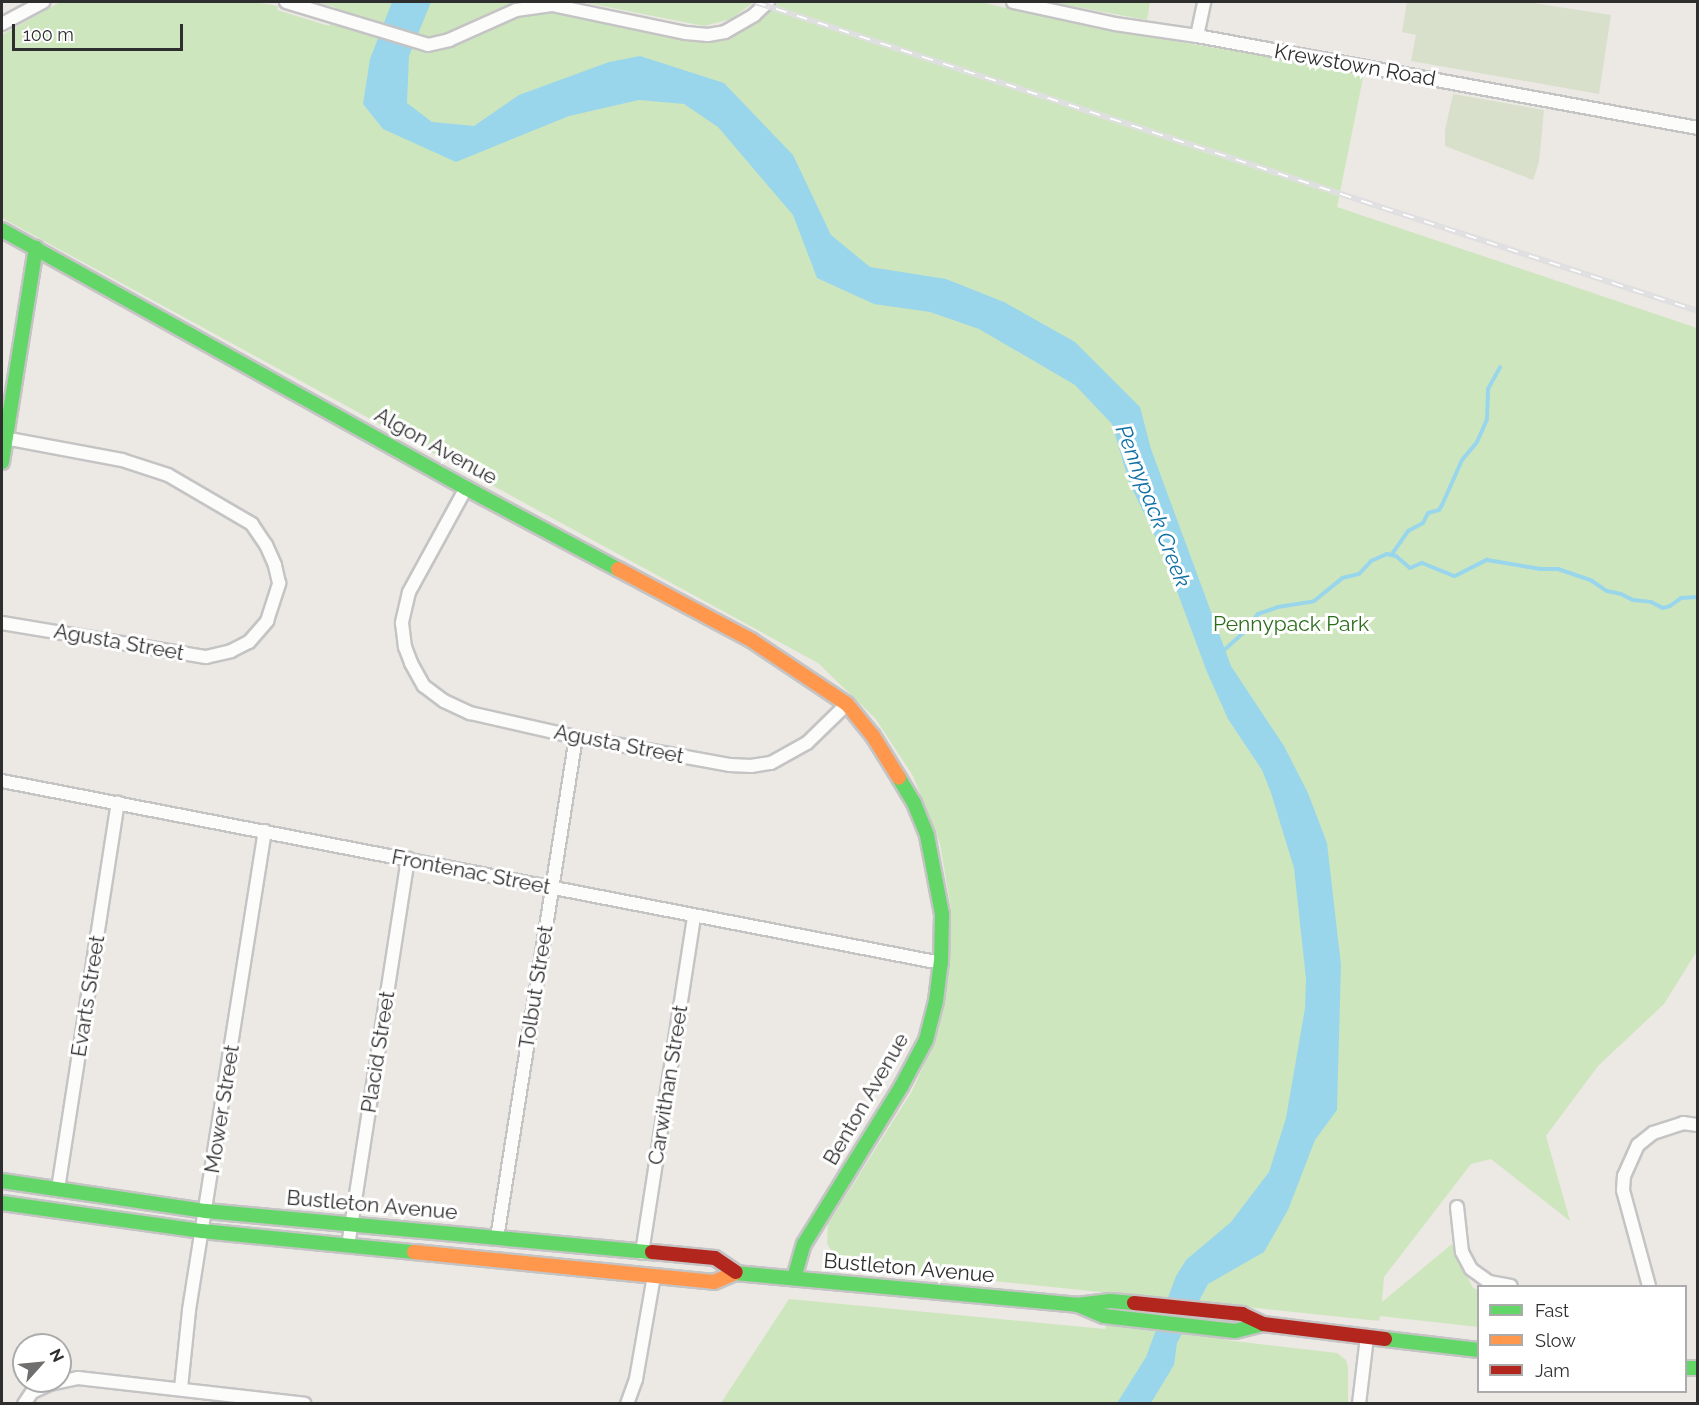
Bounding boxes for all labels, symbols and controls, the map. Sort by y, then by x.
scale bar [15,12,186,50]
text: 100 m [23,24,74,45]
street label: Krewstown Road [1272,38,1438,92]
street label: Algon Avenue [370,402,502,490]
water label: Pennypack Creek [1110,421,1196,591]
park label: Pennypack Park [1213,611,1369,637]
street label: Agusta Street [52,618,186,666]
street label: Agusta Street [552,719,686,769]
street label: Frontenac Street [389,844,553,900]
street label: Tolbut Street [514,923,558,1051]
street label: Evarts Street [66,933,110,1059]
street label: Placid Street [356,989,400,1115]
street label: Carwithan Street [643,1003,693,1167]
street label: Benton Avenue [818,1028,914,1170]
street label: Mower Street [199,1043,245,1175]
street label: Bustleton Avenue [285,1185,459,1225]
street label: Bustleton Avenue [822,1248,996,1288]
legend [1477,1285,1687,1393]
text: Fast [1535,1300,1569,1321]
text: Slow [1535,1330,1576,1351]
north arrow [12,1333,72,1393]
text: N [45,1346,68,1365]
text: Jam [1535,1360,1570,1381]

